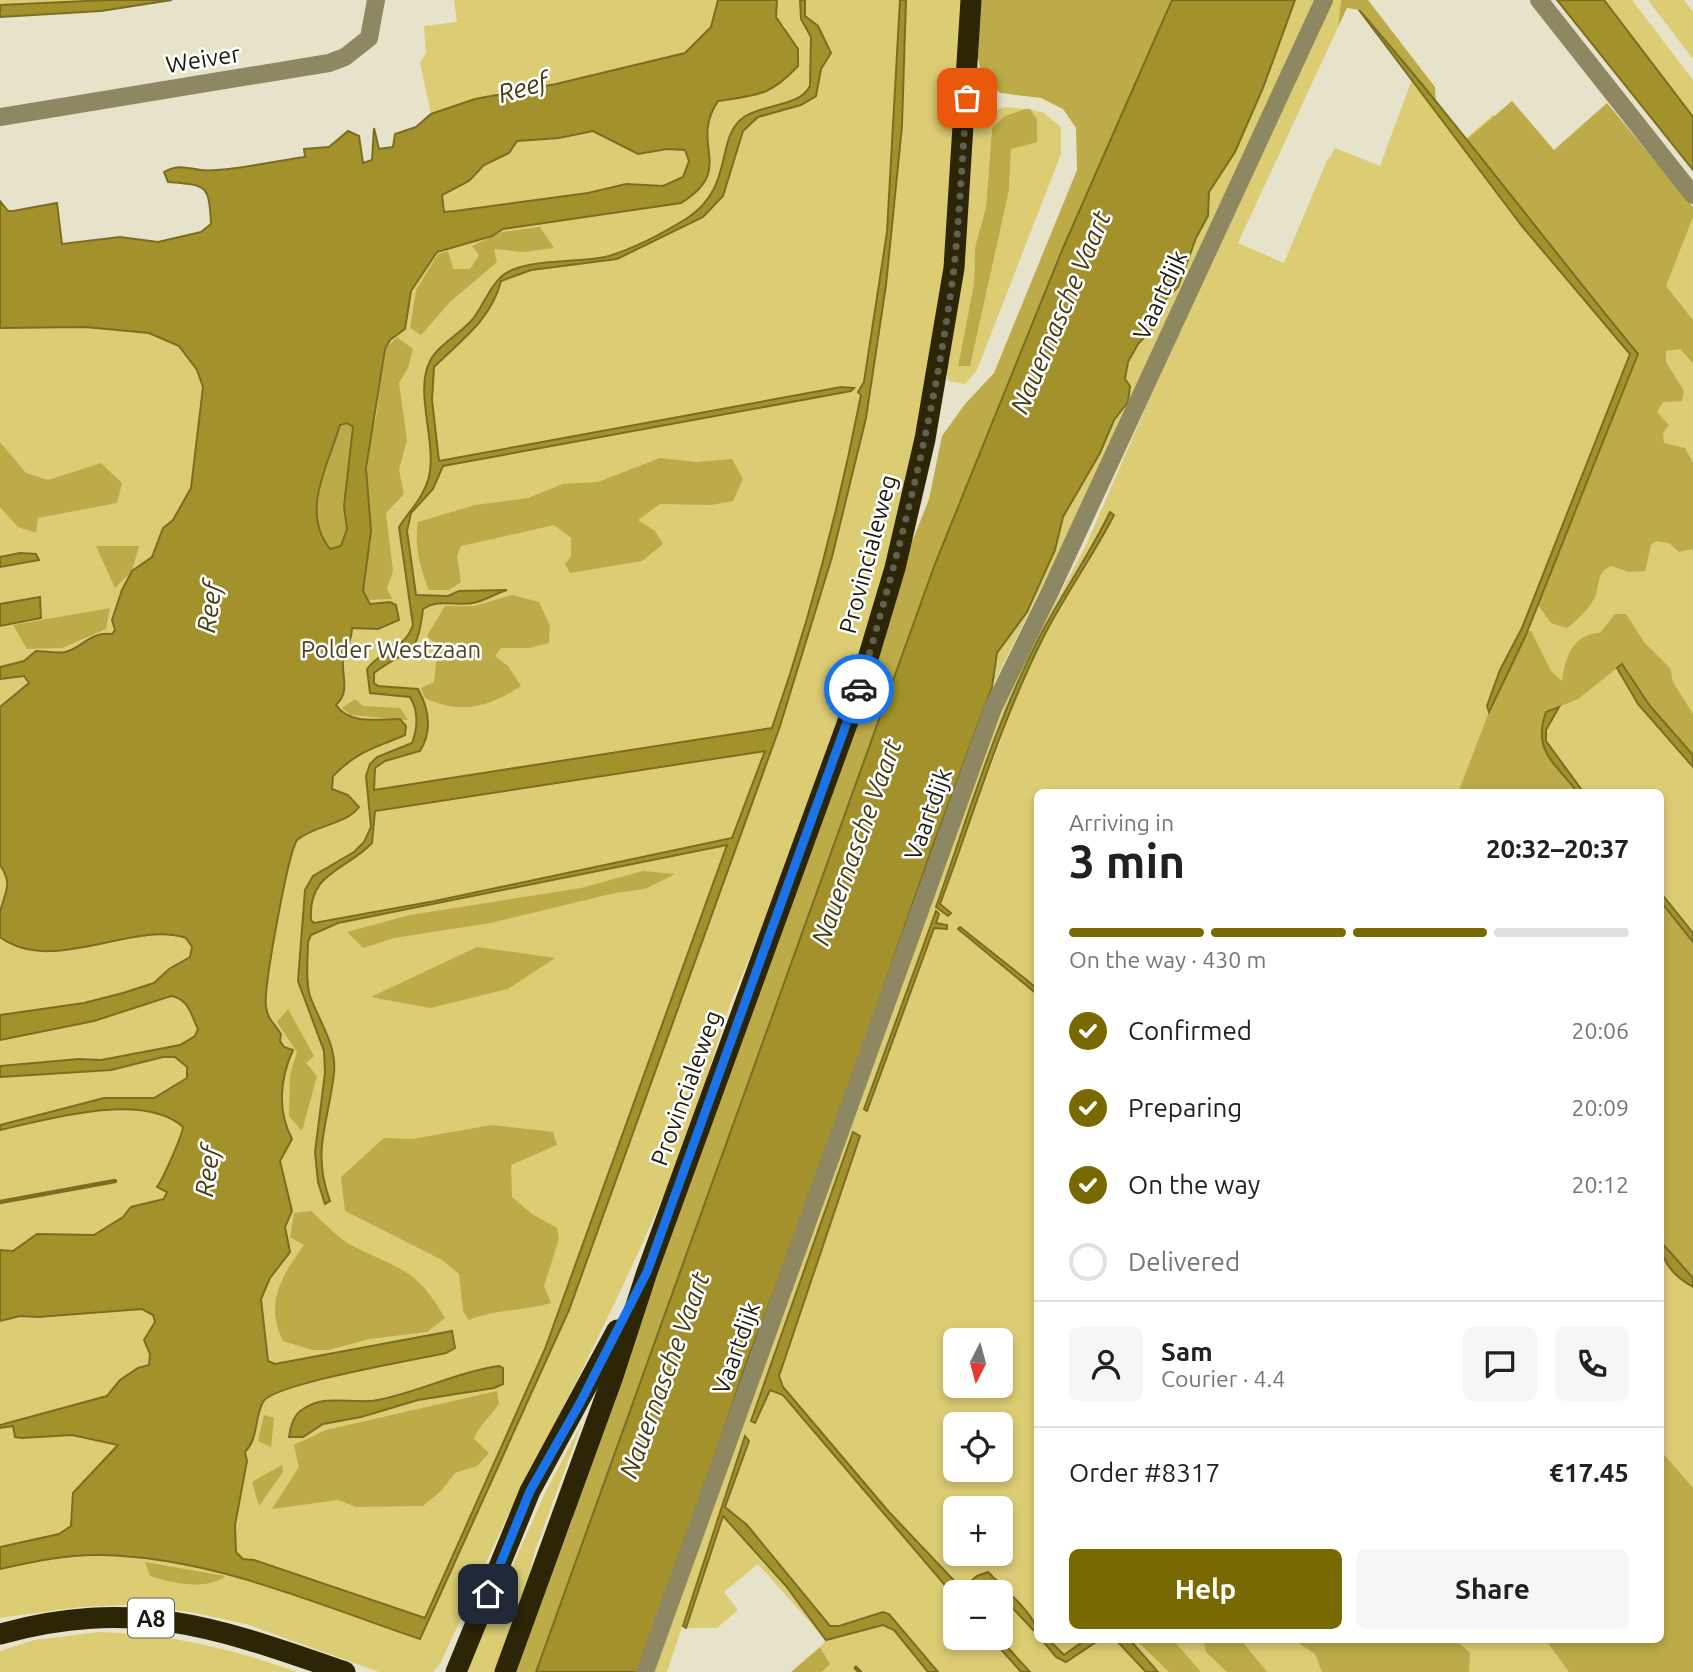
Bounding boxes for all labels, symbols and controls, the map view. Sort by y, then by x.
street label: Weiver [164,40,242,78]
water label: Reef [494,65,555,108]
pin [937,68,997,128]
icon: bag [948,79,986,117]
water label: Nauernasche Vaart [1004,206,1116,418]
street label: Vaartdijk [1128,246,1192,344]
street label: Provincialeweg [834,472,902,636]
water label: Reef [191,576,227,634]
park label: Polder Westzaan [301,636,481,663]
courier [824,654,894,724]
icon: car [840,670,878,708]
water label: Nauernasche Vaart [805,734,907,949]
street label: Vaartdijk [899,764,957,864]
text: Arriving in [1069,810,1174,835]
text: 20:32–20:37 [1486,834,1629,863]
text: 3 min [1069,835,1185,887]
text: On the way · 430 m [1069,947,1266,972]
street label: Provincialeweg [645,1007,727,1169]
icon: check [1069,1012,1107,1050]
text: Confirmed [1128,1016,1252,1045]
text: 20:06 [1571,1018,1629,1043]
icon: check [1069,1089,1107,1127]
text: Preparing [1128,1093,1242,1122]
text: 20:09 [1571,1095,1629,1120]
water label: Reef [189,1140,225,1198]
icon: check [1069,1166,1107,1204]
text: On the way [1128,1170,1260,1199]
text: 20:12 [1571,1172,1629,1197]
text: Delivered [1128,1247,1240,1276]
water label: Nauernasche Vaart [613,1267,715,1482]
street label: Vaartdijk [707,1298,765,1398]
button: person [1069,1327,1143,1401]
button: chat [1463,1327,1537,1401]
button: phone [1555,1327,1629,1401]
north arrow [943,1328,1013,1398]
map controls [943,1328,1013,1650]
text: Sam [1161,1337,1213,1366]
text: Courier · 4.4 [1161,1366,1285,1391]
button: locate [943,1412,1013,1482]
text: Order #8317 [1069,1458,1220,1487]
text: €17.45 [1549,1458,1629,1487]
button: + [943,1496,1013,1566]
button: Help [1069,1549,1342,1629]
button: Share [1356,1549,1629,1629]
pin [458,1564,518,1624]
icon: home [469,1575,507,1613]
button: − [943,1580,1013,1650]
road number: A8 [128,1598,174,1638]

